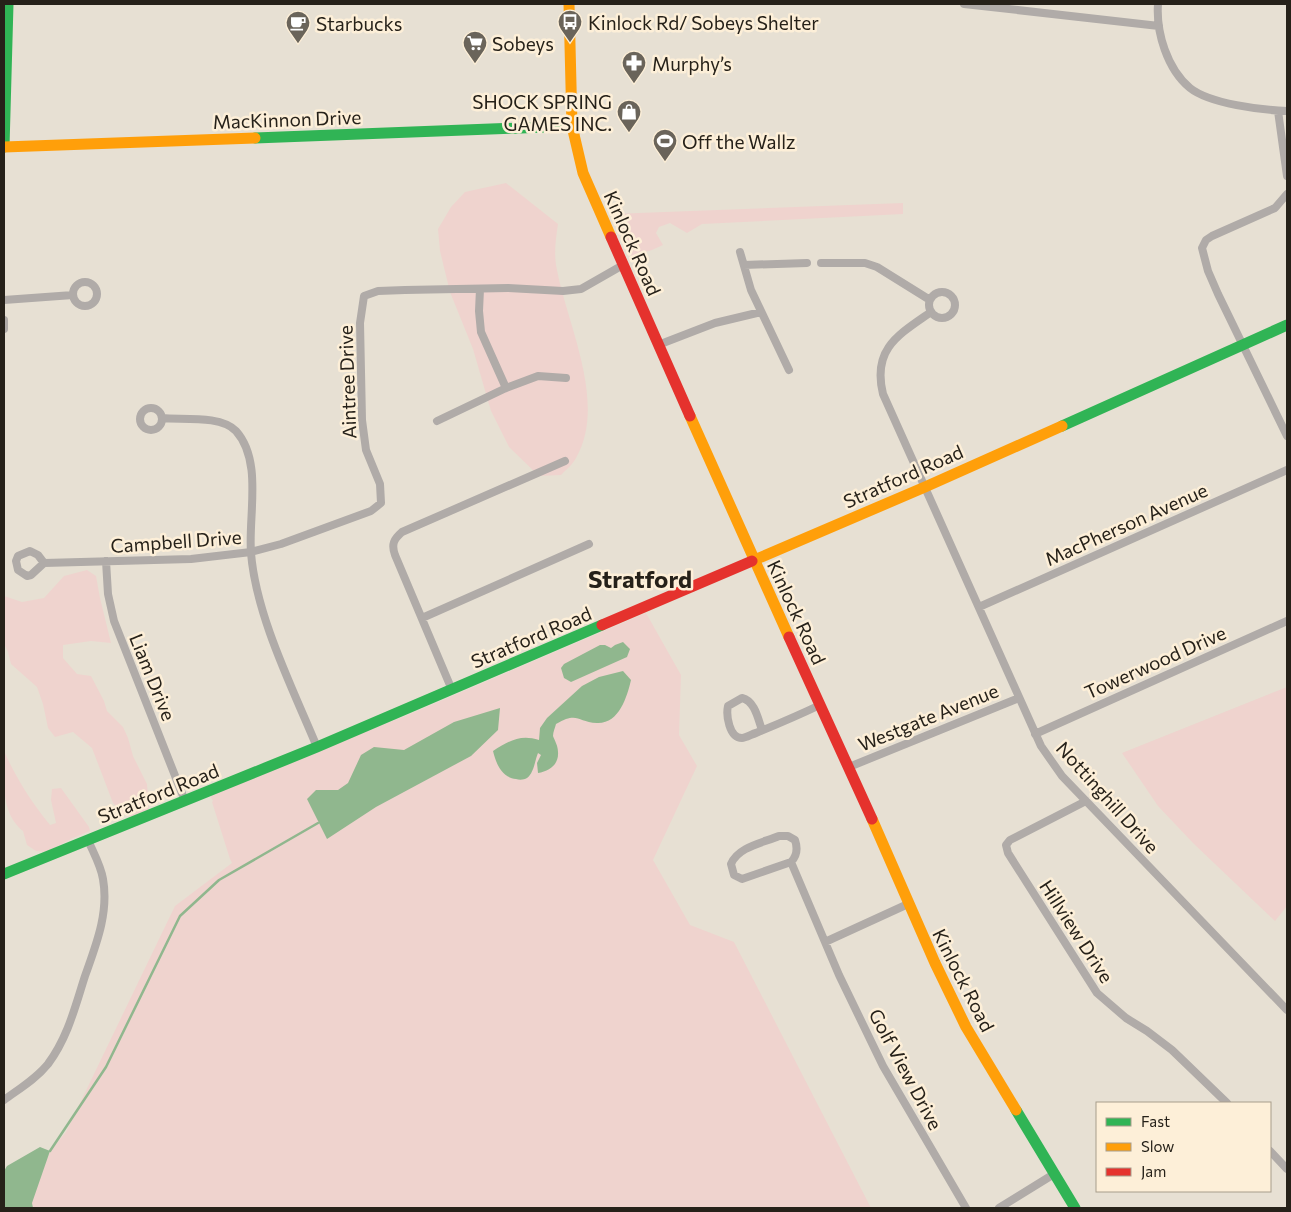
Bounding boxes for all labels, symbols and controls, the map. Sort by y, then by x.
bus stop icon: Kinlock Rd/ Sobeys Shelter [557,9,583,43]
cafe icon: Starbucks [285,10,311,44]
place label: Kinlock Rd/ Sobeys Shelter [588,11,819,34]
place label: Starbucks [316,12,402,35]
supermarket icon: Sobeys [462,30,488,64]
place label: Sobeys [492,32,554,55]
pharmacy icon: Murphy’s [621,50,647,84]
place label: Murphy’s [652,52,732,75]
place label: SHOCK SPRING GAMES INC. [472,90,612,135]
shop icon: SHOCK SPRING GAMES INC. [616,99,642,133]
street label: MacKinnon Drive [212,105,362,133]
sports icon: Off the Wallz [652,128,678,162]
place label: Off the Wallz [682,130,796,153]
street label: Kinlock Road [600,187,666,299]
street label: Aintree Drive [334,325,360,439]
street label: Stratford Road [840,439,966,513]
street label: MacPherson Avenue [1041,478,1211,570]
street label: Campbell Drive [110,525,242,557]
street label: Kinlock Road [763,556,831,668]
district label: Stratford [588,564,692,593]
street label: Stratford Road [467,601,595,673]
street label: Towerwood Drive [1081,621,1229,703]
street label: Liam Drive [125,630,181,724]
street label: Westgate Avenue [855,678,1001,756]
street label: Nottinghill Drive [1052,736,1164,858]
street label: Stratford Road [94,758,222,828]
street label: Hillview Drive [1035,875,1119,987]
street label: Kinlock Road [928,925,1000,1035]
street label: Golf View Drive [864,1005,948,1133]
legend [1096,1102,1271,1192]
text: Fast [1141,1112,1170,1130]
text: Slow [1141,1137,1174,1155]
text: Jam [1141,1162,1166,1180]

